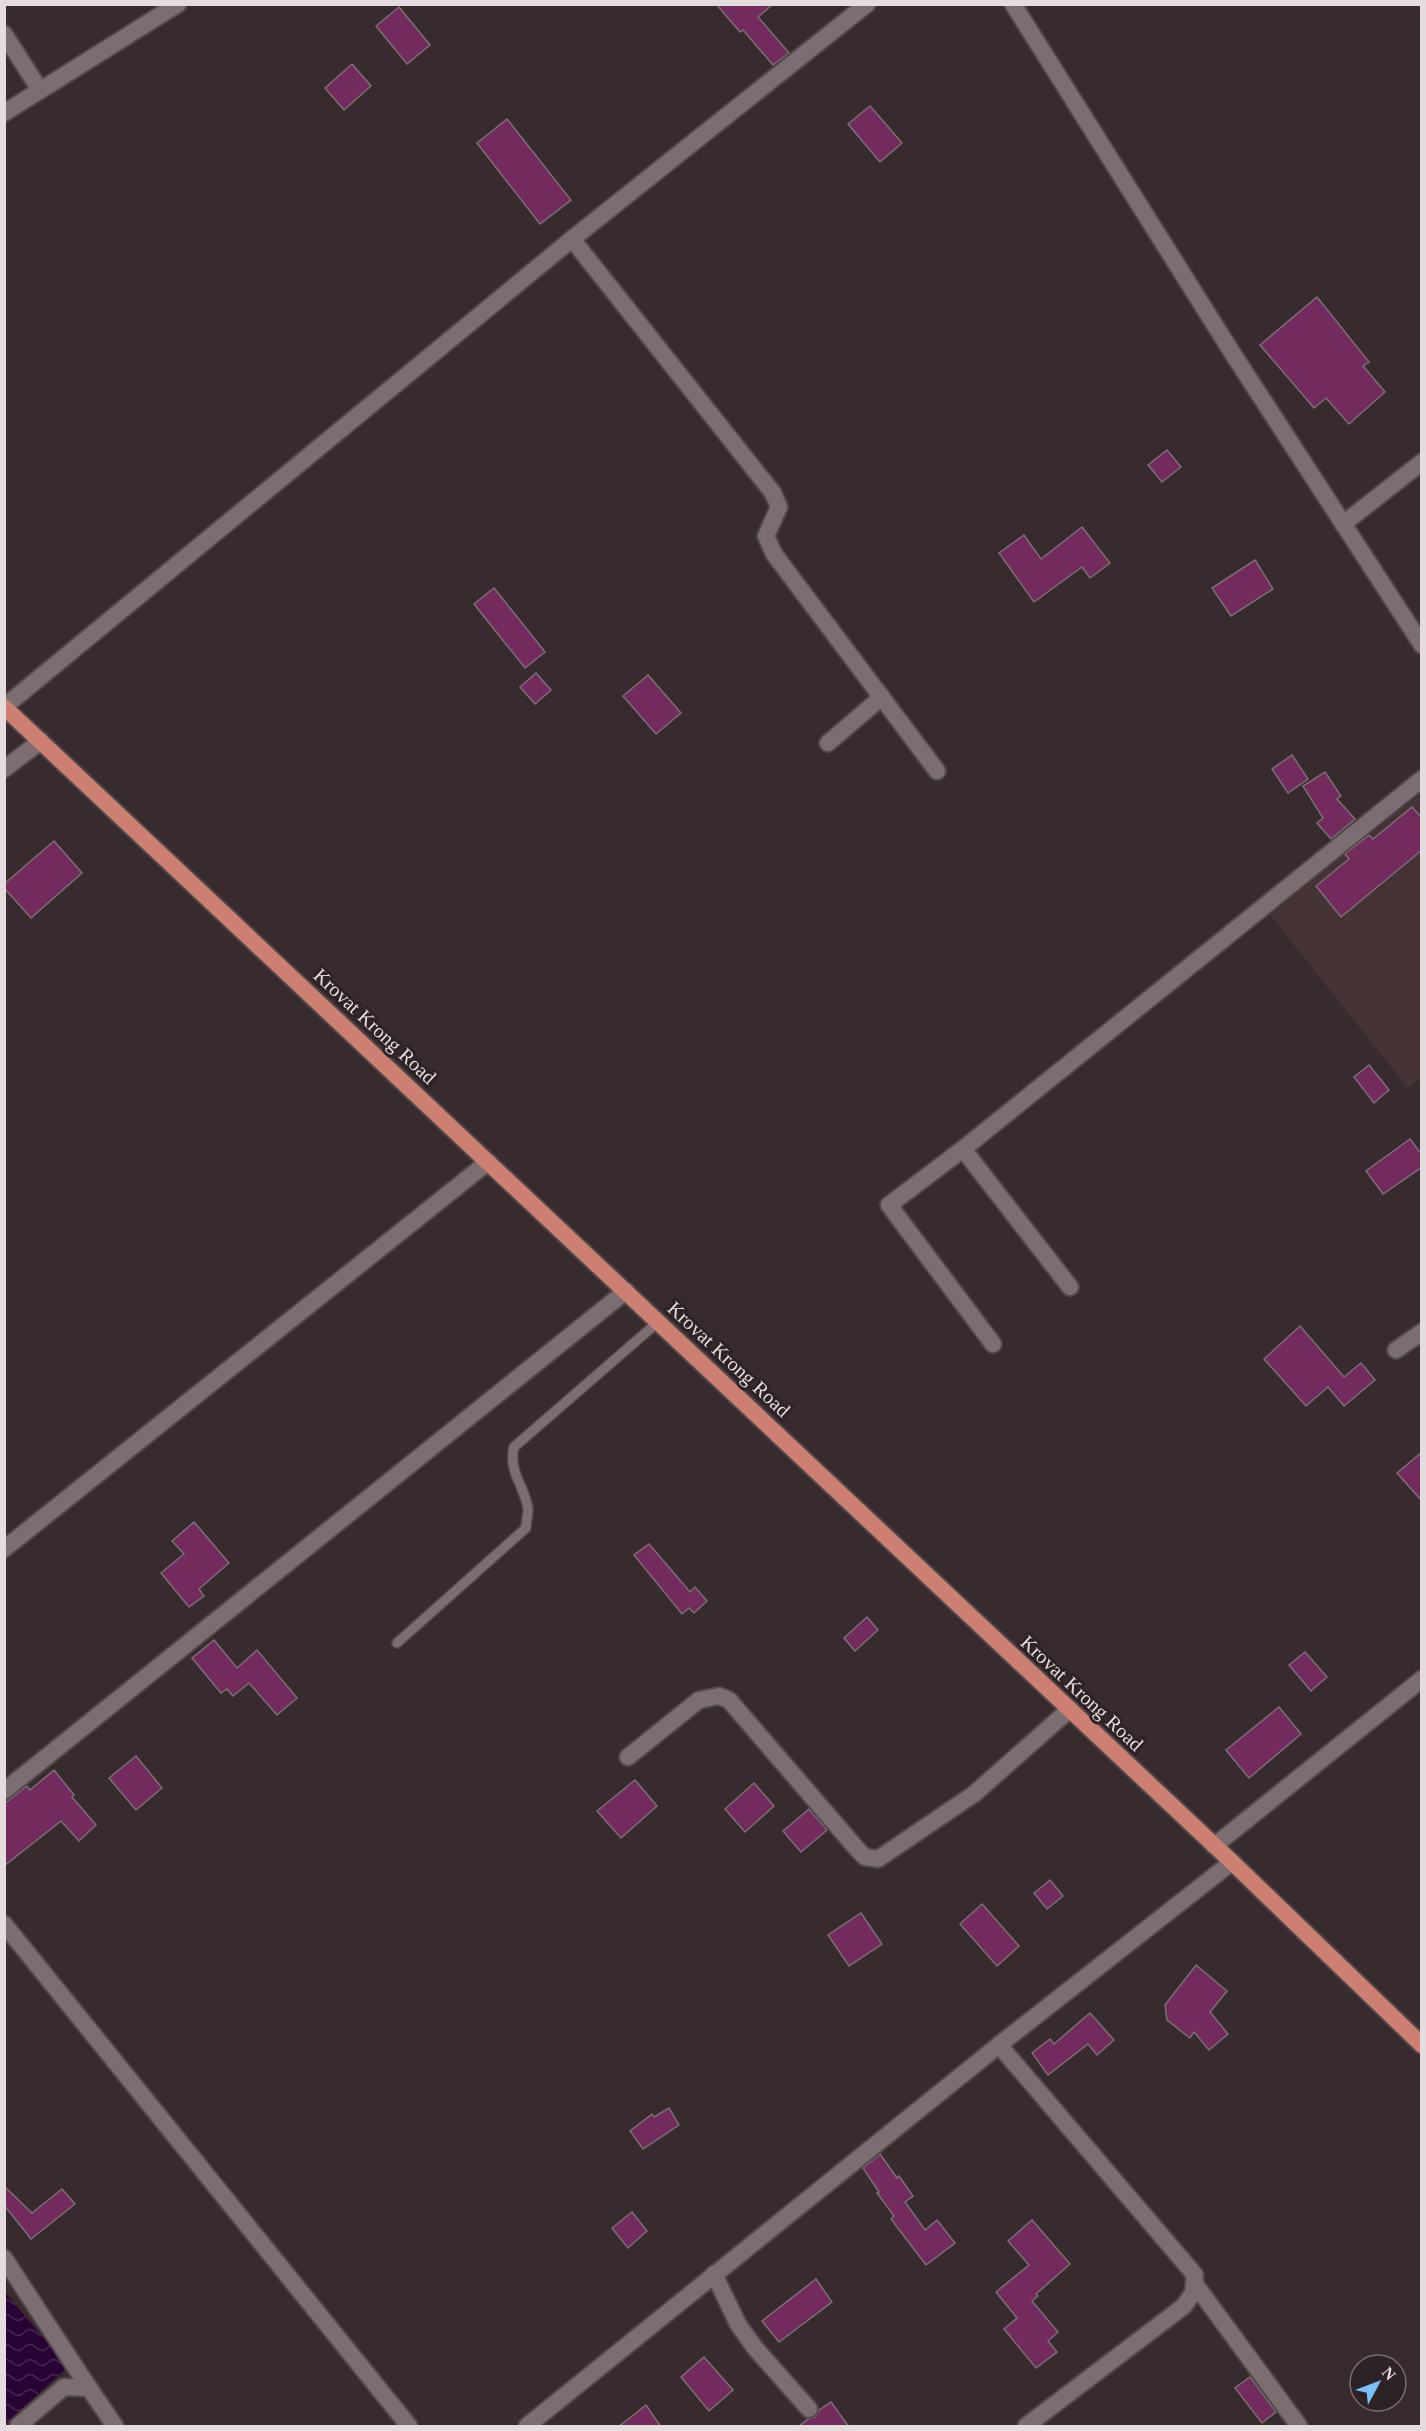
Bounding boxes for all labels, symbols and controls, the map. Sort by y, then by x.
street label: Krovat Krong Road [309,964,441,1089]
street label: Krovat Krong Road [663,1297,795,1422]
street label: Krovat Krong Road [1016,1631,1148,1756]
north arrow [1348,2353,1408,2413]
text: N [1379,2364,1399,2384]

